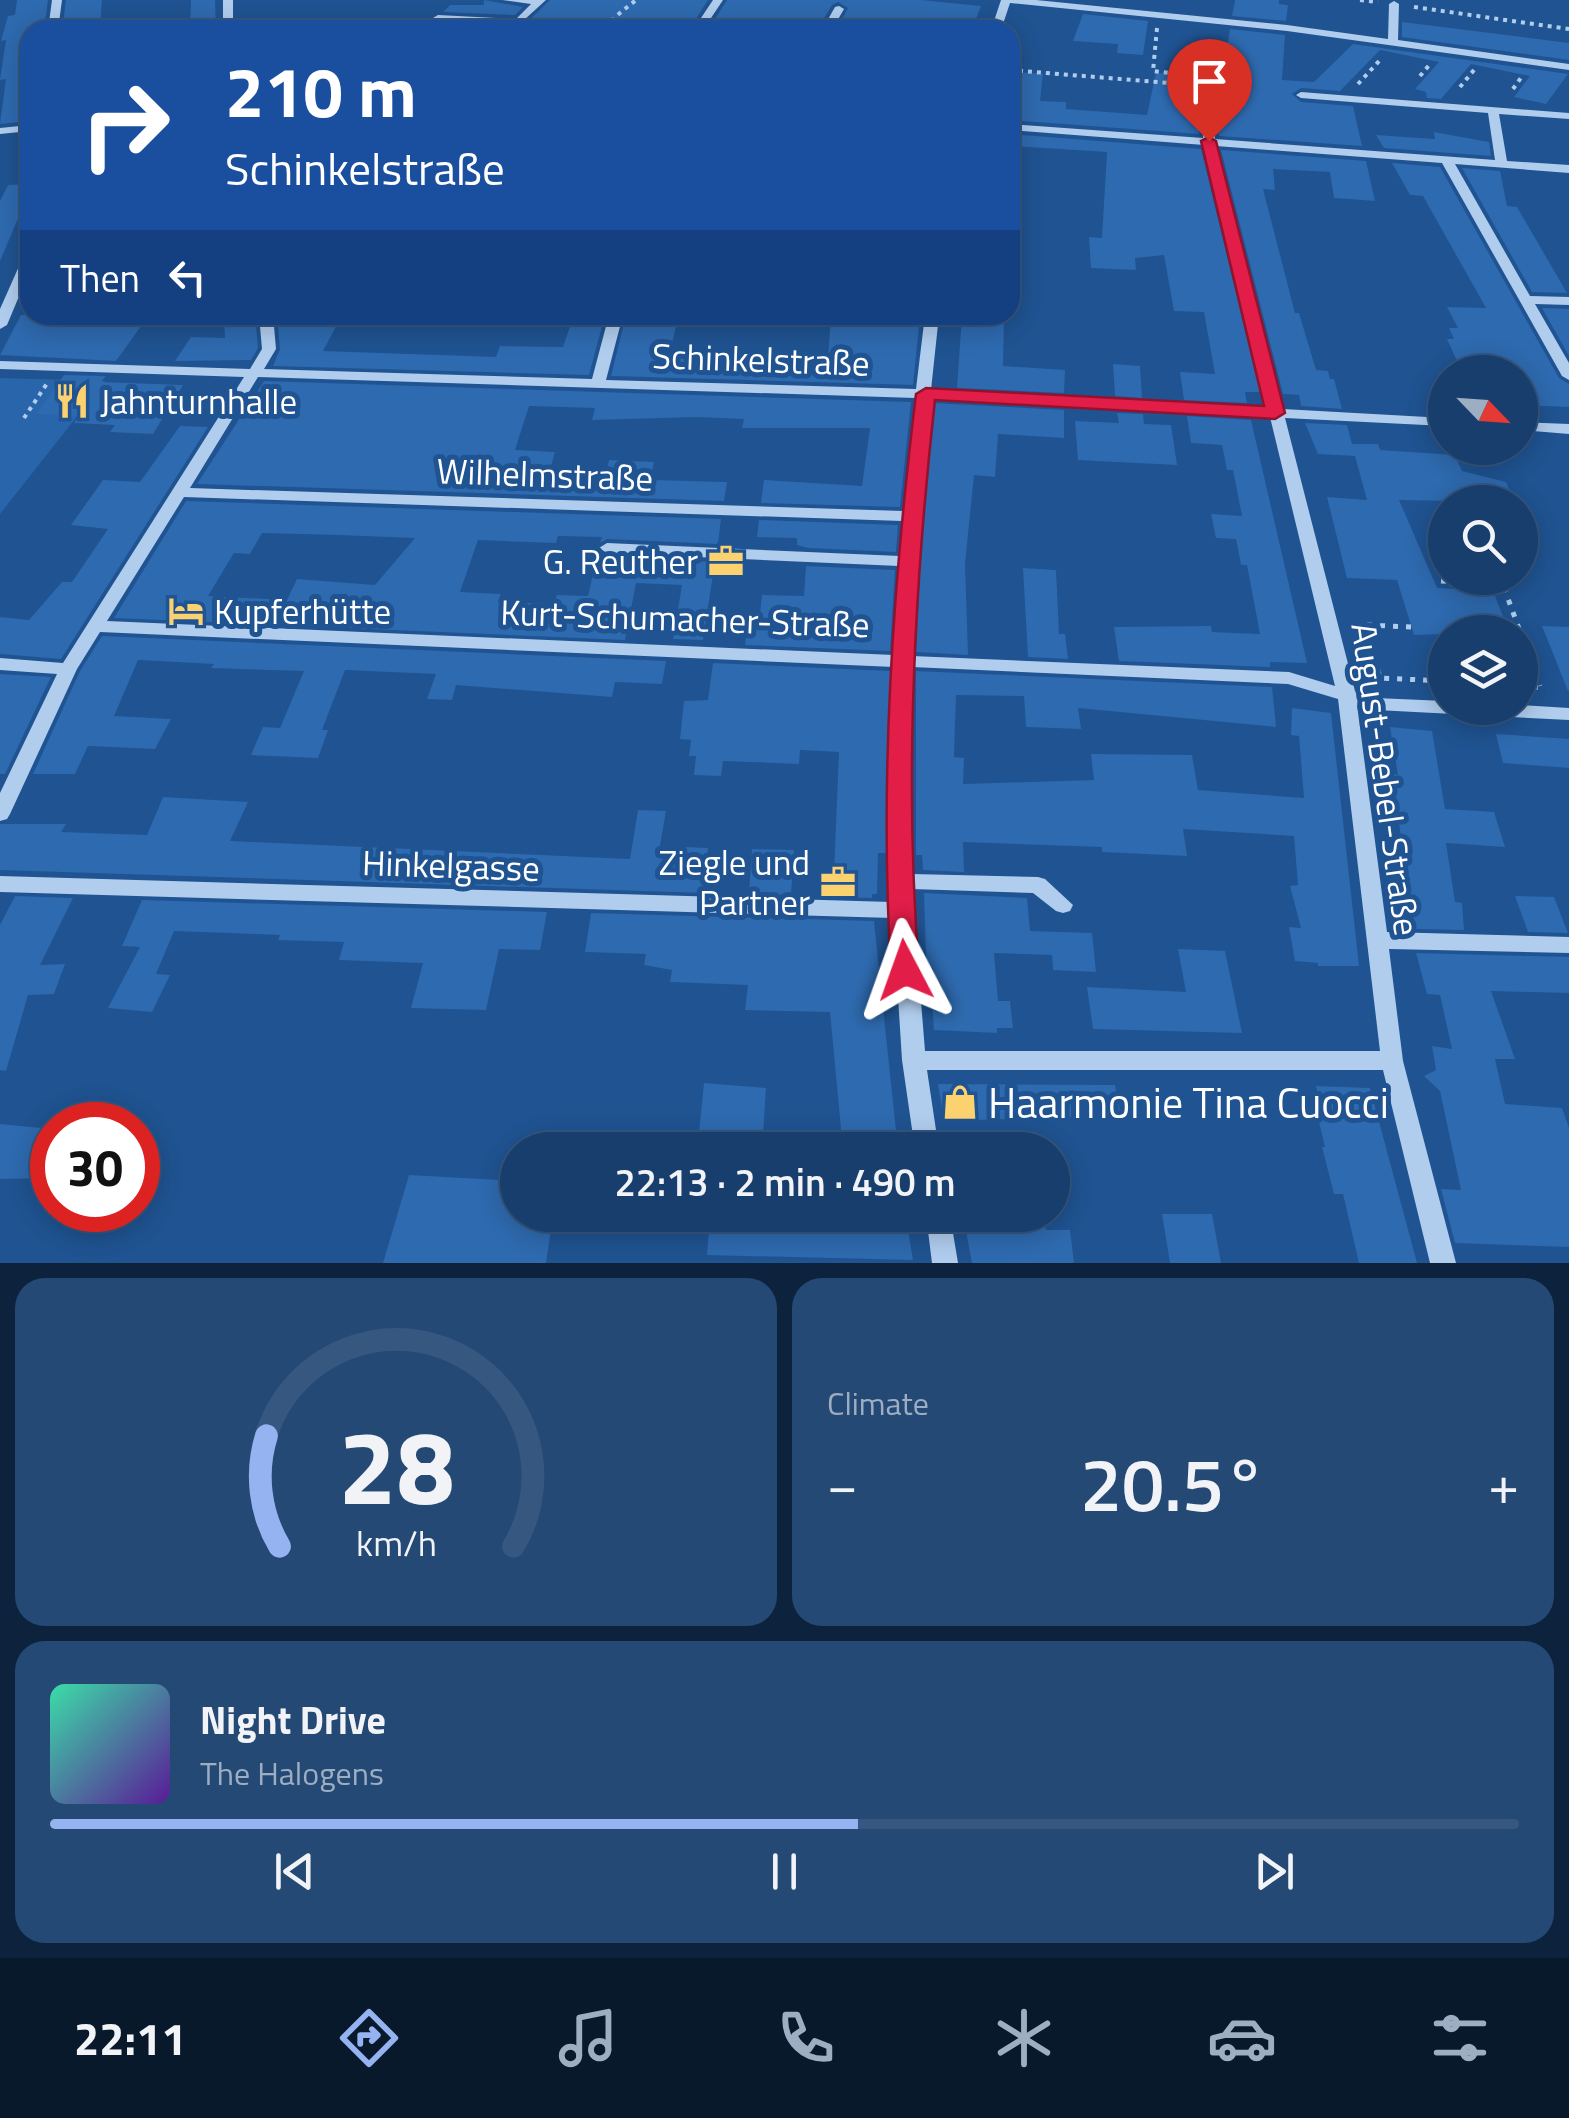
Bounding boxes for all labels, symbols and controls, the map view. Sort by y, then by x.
text: 210 m [225,38,417,144]
pin [1167,39,1252,142]
icon: arrive [1182,54,1237,109]
icon: right [60,60,190,190]
text: Schinkelstraße [225,134,505,202]
text: Then [60,249,140,307]
icon: left [160,250,215,305]
street label: Schinkelstraße [651,328,871,390]
north arrow [1428,355,1538,465]
map controls [1428,355,1538,725]
place label: Jahnturnhalle [100,374,297,428]
restaurant icon: Jahnturnhalle [53,382,91,420]
street label: Wilhelmstraße [436,443,654,505]
button: search [1428,485,1538,595]
place label: G. Reuther [543,534,698,588]
office icon: G. Reuther [707,542,745,580]
place label: Kupferhütte [214,584,391,638]
street label: Kurt-Schumacher-Straße [499,585,871,651]
hotel icon: Kupferhütte [167,592,205,630]
button: layers [1428,615,1538,725]
street label: August-Bebel-Straße [1337,619,1435,939]
street label: Hinkelgasse [361,835,541,895]
place label: Ziegle und Partner [659,835,810,929]
office icon: Ziegle und Partner [819,863,857,901]
position arrow [853,918,957,1022]
place label: Haarmonie Tina Cuocci [988,1070,1389,1134]
shop icon: Haarmonie Tina Cuocci [941,1083,979,1121]
speed limit sign: 30 [30,1102,160,1232]
text: 22:13 · 2 min · 490 m [614,1153,956,1211]
text: Climate [827,1379,929,1427]
text: 28 [338,1386,454,1544]
text: 20.5° [1080,1426,1266,1540]
text: − [827,1442,858,1525]
text: + [1488,1442,1519,1525]
text: km/h [356,1515,436,1570]
text: Night Drive [200,1691,386,1749]
text: The Halogens [200,1749,384,1797]
icon: previous [267,1844,322,1899]
icon: pause [757,1844,812,1899]
icon: next [1247,1844,1302,1899]
icon: directions [334,2003,404,2073]
icon: music [553,2003,623,2073]
icon: phone [771,2003,841,2073]
icon: climate [989,2003,1059,2073]
icon: car [1207,2003,1277,2073]
icon: filters [1425,2003,1495,2073]
text: 22:11 [74,2004,186,2072]

